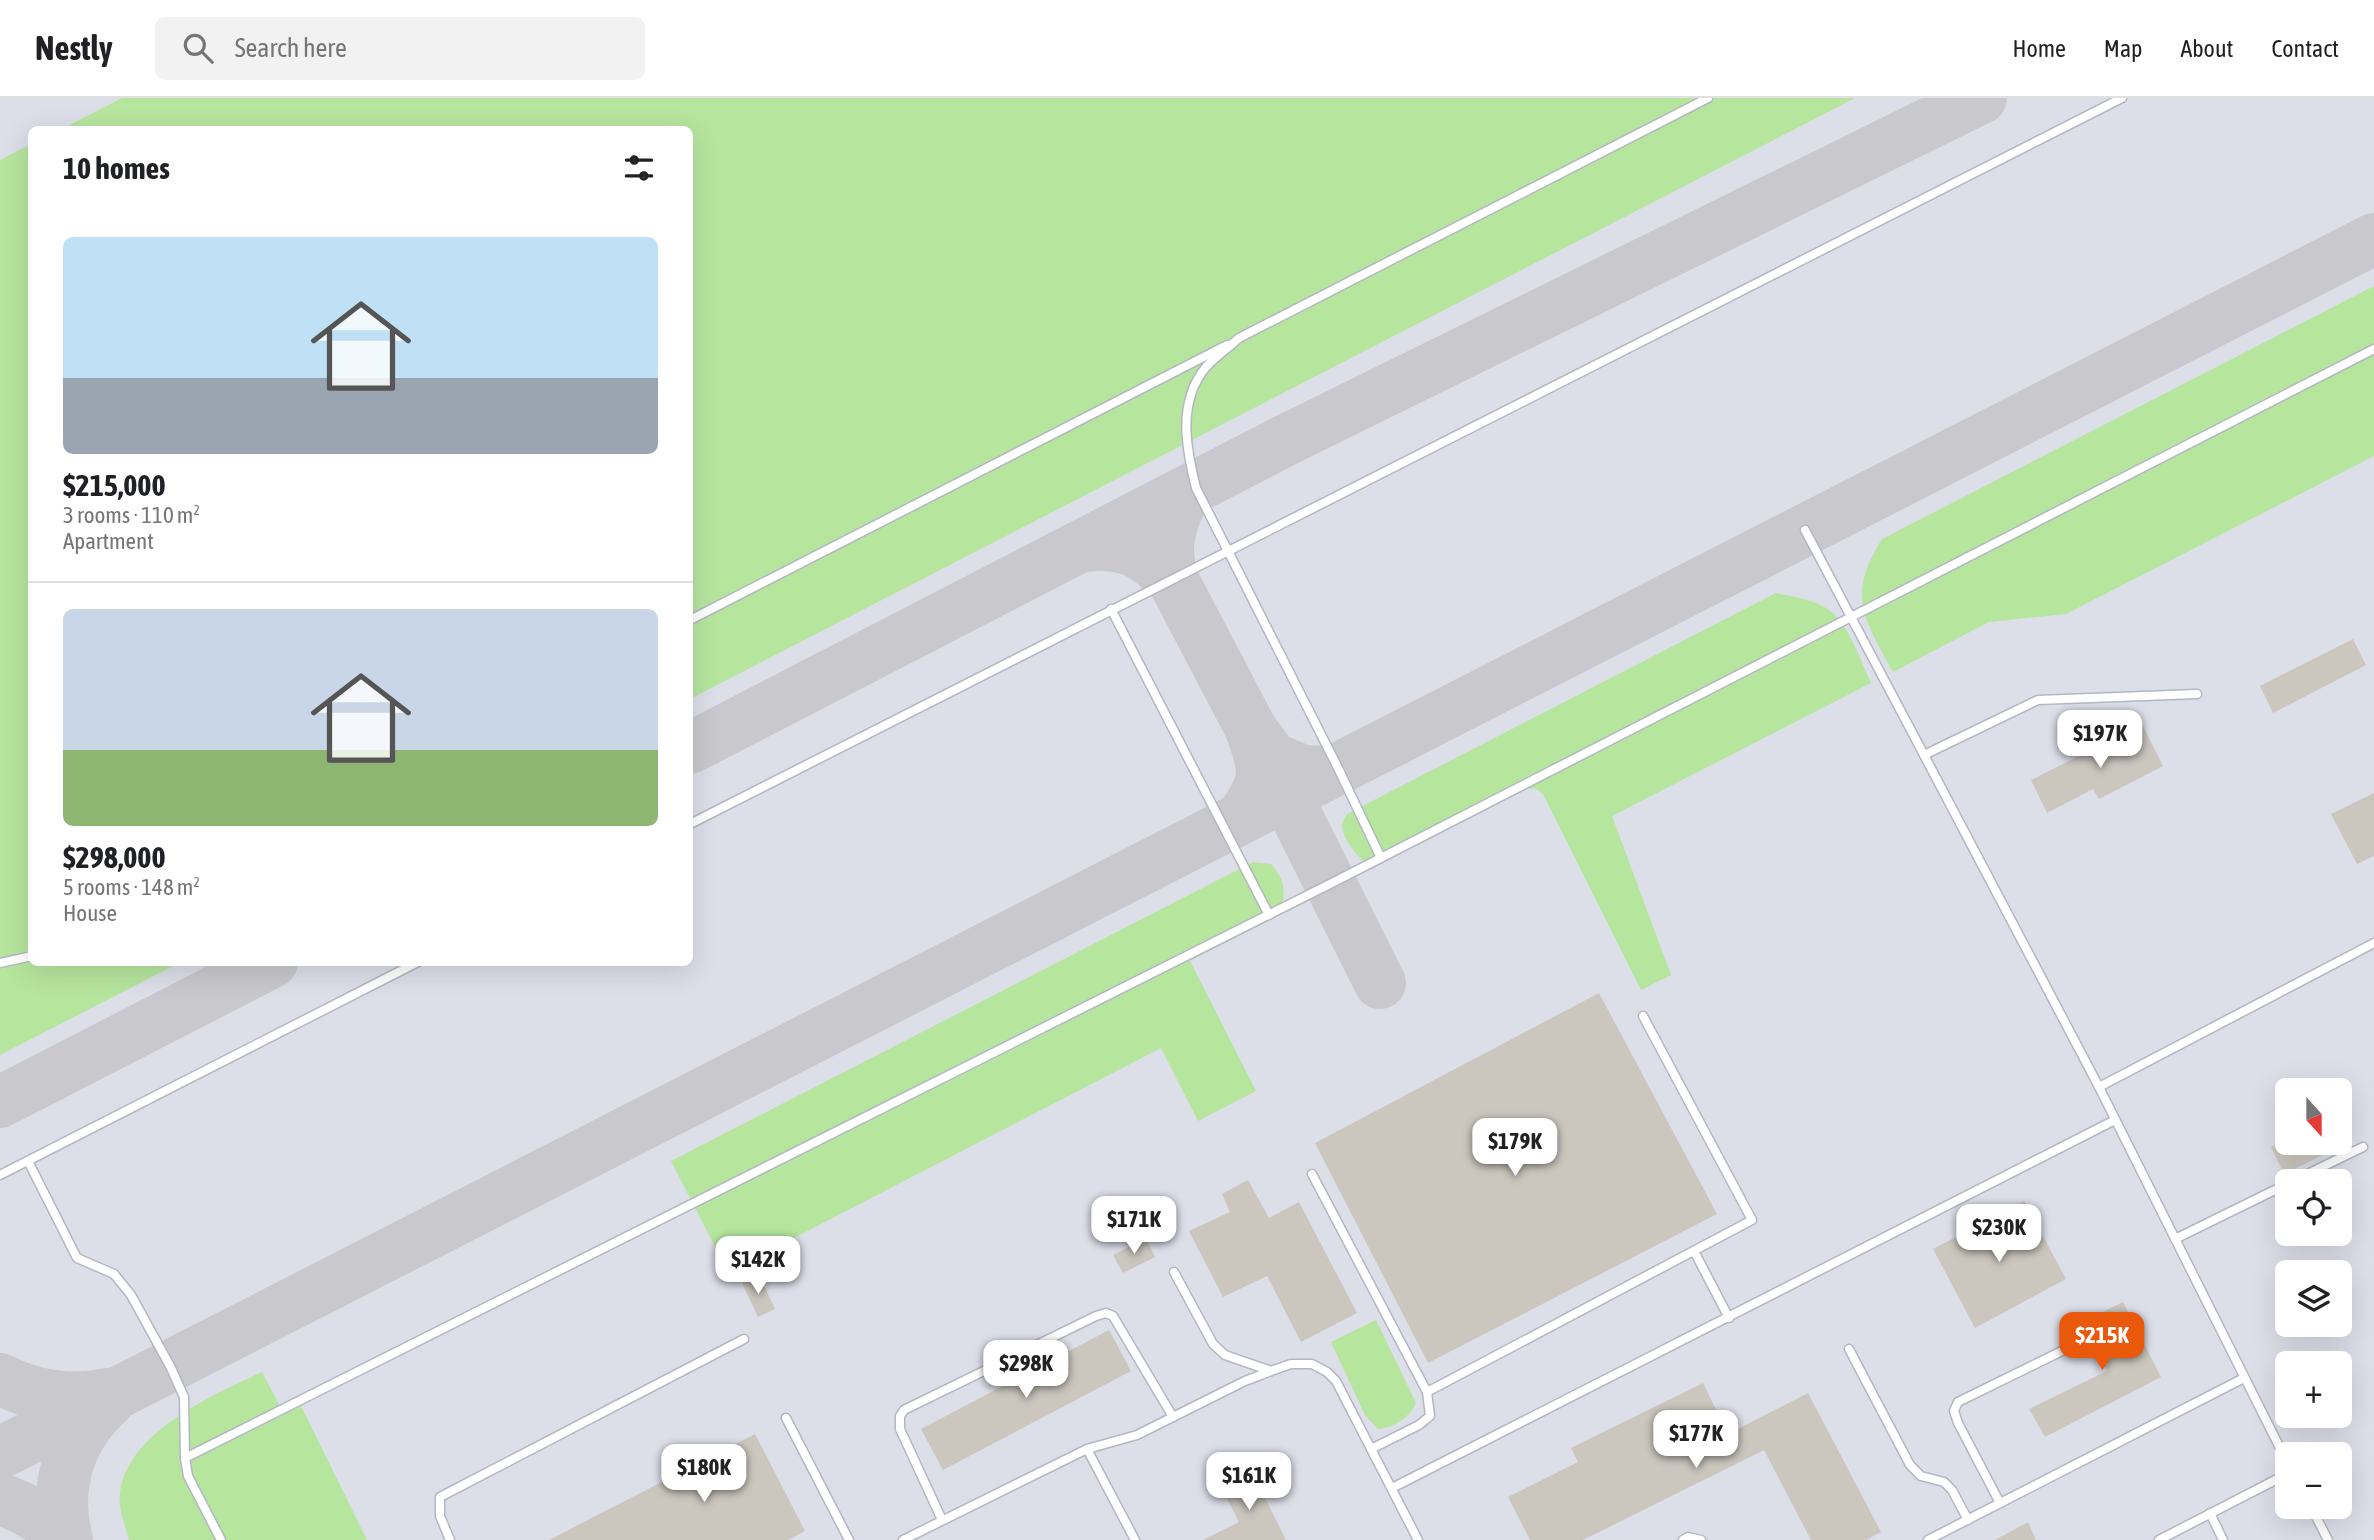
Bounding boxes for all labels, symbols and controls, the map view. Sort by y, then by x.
search box [155,17,645,80]
text: Nestly [35,29,113,67]
icon: search [179,29,217,67]
text: Search here [235,33,347,63]
text: Home [2012,35,2066,62]
text: Map [2104,35,2142,62]
text: About [2180,35,2233,62]
text: Contact [2271,35,2339,62]
icon: filters [620,149,658,187]
text: 10 homes [63,151,170,185]
icon: home [298,283,424,409]
text: $215,000 [63,468,166,502]
text: 3 rooms · 110 m² [63,502,200,528]
text: Apartment [63,528,154,554]
icon: home [298,655,424,781]
pin: $197K [2051,710,2149,770]
text: $197K [2073,720,2127,746]
text: $298,000 [63,840,166,874]
text: 5 rooms · 148 m² [63,874,200,900]
text: House [63,900,117,926]
north arrow [2275,1078,2352,1155]
map controls [2275,1078,2352,1519]
pin: $179K [1466,1118,1564,1178]
text: $179K [1488,1128,1542,1154]
button: locate [2275,1169,2352,1246]
pin: $171K [1085,1196,1183,1256]
pin: $230K [1950,1204,2048,1264]
text: $171K [1107,1206,1161,1232]
text: $230K [1972,1214,2026,1240]
pin: $142K [709,1236,807,1296]
text: $142K [731,1246,785,1272]
button: layers [2275,1260,2352,1337]
pin: $215K [2053,1312,2151,1372]
text: $215K [2075,1322,2129,1348]
pin: $298K [977,1340,1075,1400]
text: $298K [999,1350,1053,1376]
button: + [2275,1351,2352,1428]
pin: $177K [1647,1410,1745,1470]
text: $177K [1669,1420,1723,1446]
button: − [2275,1442,2352,1519]
pin: $180K [655,1444,753,1504]
pin: $161K [1200,1452,1298,1512]
text: $180K [677,1454,731,1480]
text: $161K [1222,1462,1276,1488]

